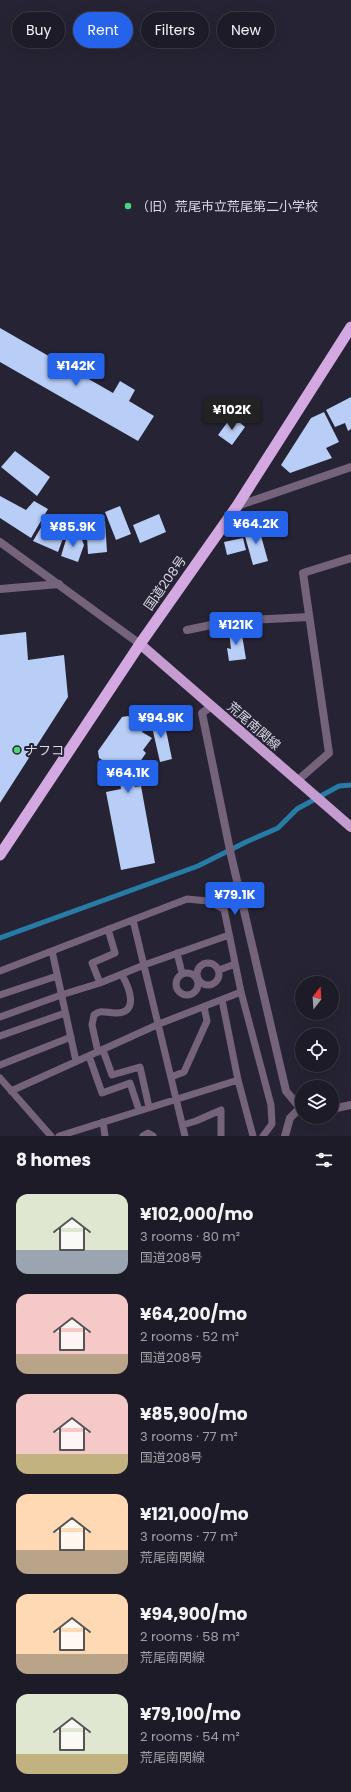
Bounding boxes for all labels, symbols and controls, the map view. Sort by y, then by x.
chip: Buy [12,12,65,48]
chip: Rent [73,12,133,48]
chip: Filters [141,12,209,48]
chip: New [217,12,275,48]
place label: （旧）荒尾市立荒尾第二小学校 [136,197,318,216]
marker: （旧）荒尾市立荒尾第二小学校 [123,201,133,211]
pin: ¥142K [48,353,104,387]
text: ¥142K [57,356,95,375]
pin: ¥102K [204,397,260,431]
text: ¥102K [213,400,251,419]
pin: ¥64.2K [223,511,289,545]
pin: ¥85.9K [40,514,106,548]
text: ¥64.2K [233,514,279,533]
text: ¥85.9K [50,517,96,536]
street label: 国道208号 [139,552,191,614]
pin: ¥121K [208,612,264,646]
text: ¥121K [219,615,253,634]
street label: 荒尾南関線 [223,698,285,754]
pin: ¥94.9K [128,705,194,739]
text: ¥94.9K [138,708,184,727]
place label: ナフコ [25,741,64,760]
marker: ナフコ [12,745,22,755]
pin: ¥64.1K [95,760,161,794]
text: ¥64.1K [106,763,150,782]
pin: ¥79.1K [202,882,268,916]
text: ¥79.1K [214,885,256,904]
north arrow [295,976,339,1020]
map controls [295,976,339,1124]
button: locate [295,1028,339,1072]
button: layers [295,1080,339,1124]
text: 8 homes [16,1148,91,1172]
icon: filters [313,1149,335,1171]
text: ¥102,000/mo [140,1202,253,1226]
icon: home [48,1210,96,1258]
text: 3 rooms · 80 m² [140,1227,240,1246]
text: 国道208号 [140,1248,203,1267]
text: ¥64,200/mo [140,1302,247,1326]
icon: home [48,1310,96,1358]
text: 2 rooms · 52 m² [140,1327,239,1346]
text: 国道208号 [140,1348,203,1367]
text: ¥85,900/mo [140,1402,248,1426]
icon: home [48,1410,96,1458]
text: 3 rooms · 77 m² [140,1427,238,1446]
text: 国道208号 [140,1448,203,1467]
text: ¥121,000/mo [140,1502,249,1526]
icon: home [48,1510,96,1558]
text: 3 rooms · 77 m² [140,1527,238,1546]
text: 荒尾南関線 [140,1548,205,1567]
text: ¥94,900/mo [140,1602,247,1626]
icon: home [48,1610,96,1658]
text: 2 rooms · 58 m² [140,1627,240,1646]
text: 荒尾南関線 [140,1648,205,1667]
text: ¥79,100/mo [140,1702,241,1726]
icon: home [48,1710,96,1758]
text: 2 rooms · 54 m² [140,1727,240,1746]
text: 荒尾南関線 [140,1748,205,1767]

